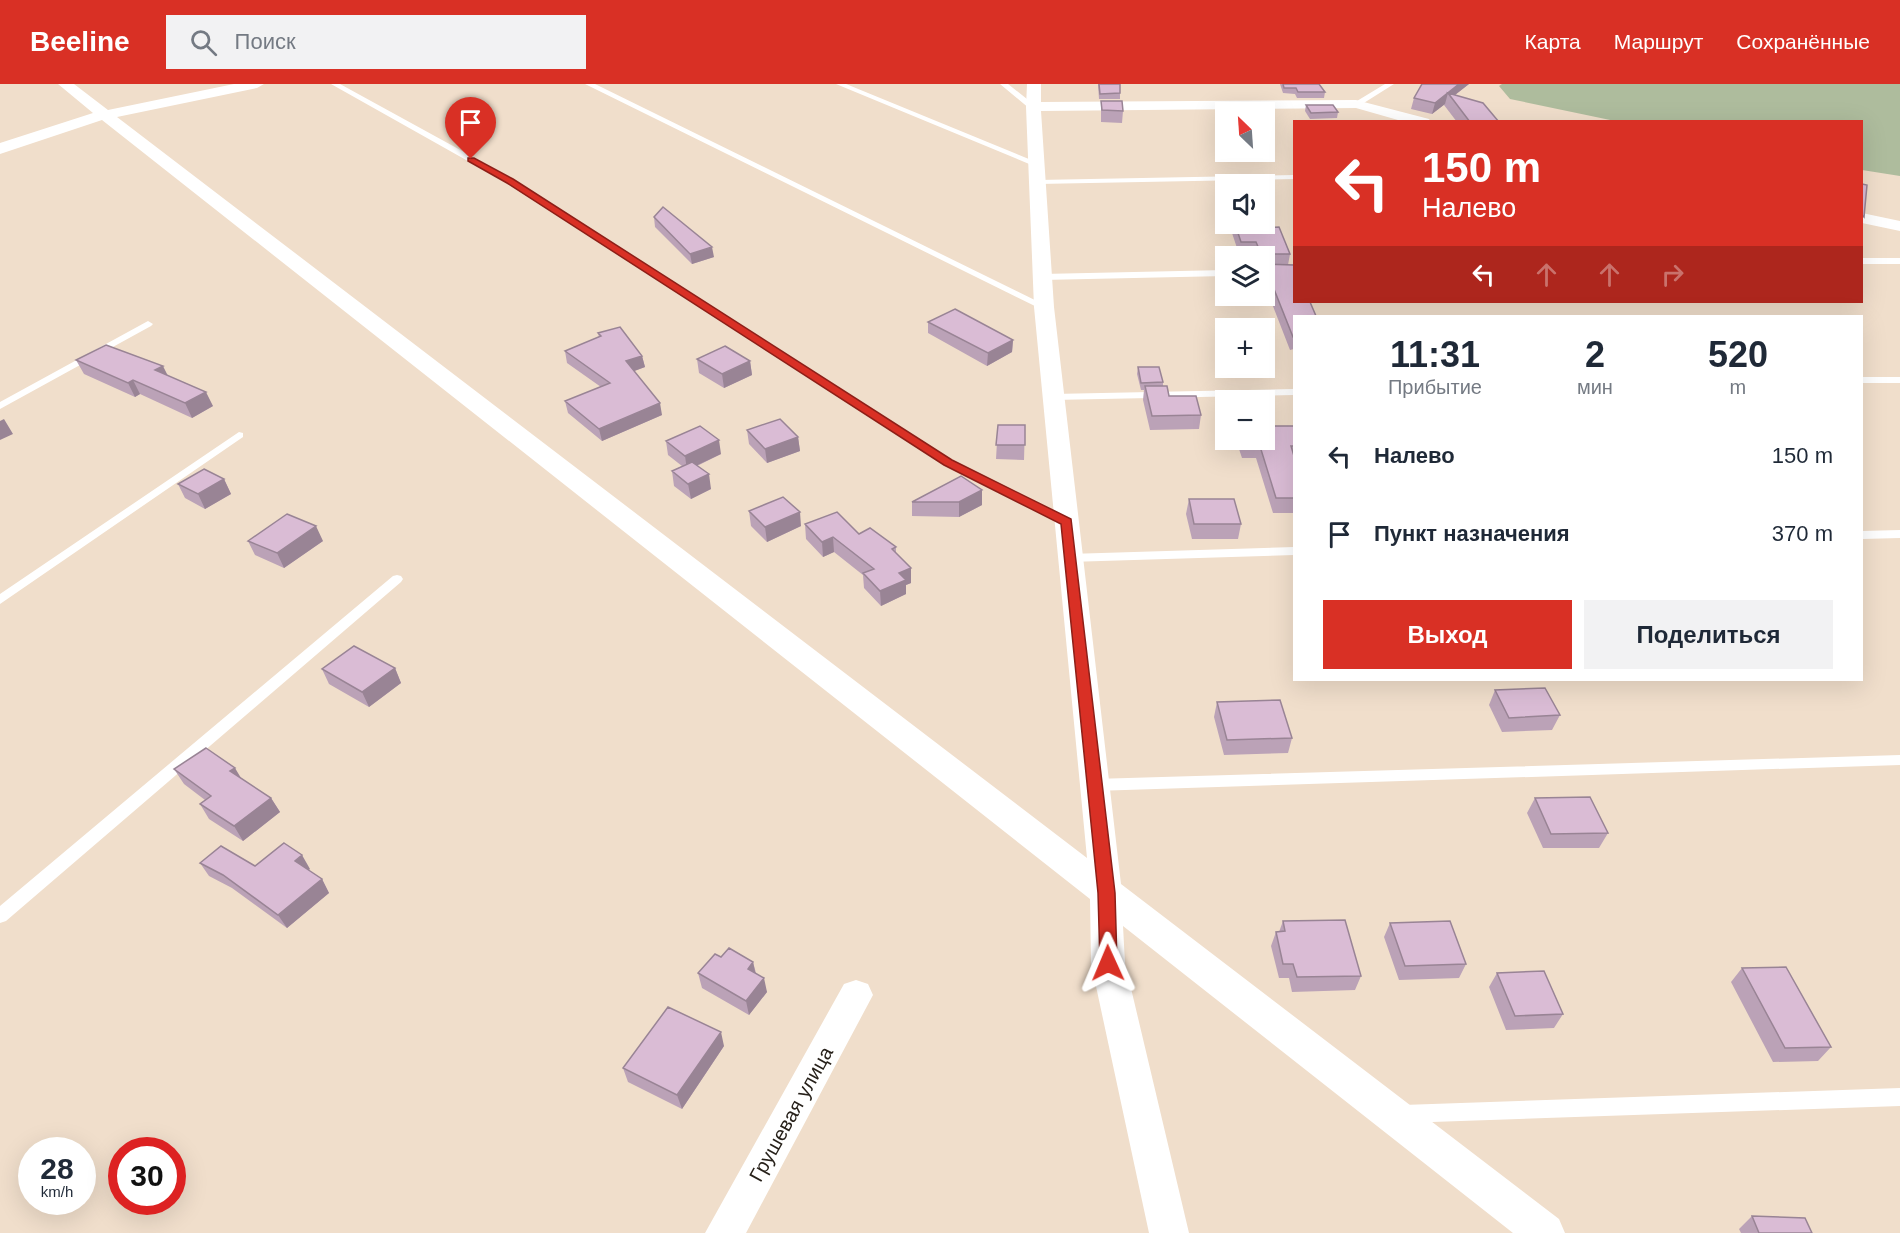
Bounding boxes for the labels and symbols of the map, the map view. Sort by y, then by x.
pin [445,97,496,159]
north arrow [1215,102,1275,162]
position arrow [1076,931,1140,995]
street label: Грушевая улица [745,1042,838,1185]
speed limit sign: 30 [108,1137,186,1215]

